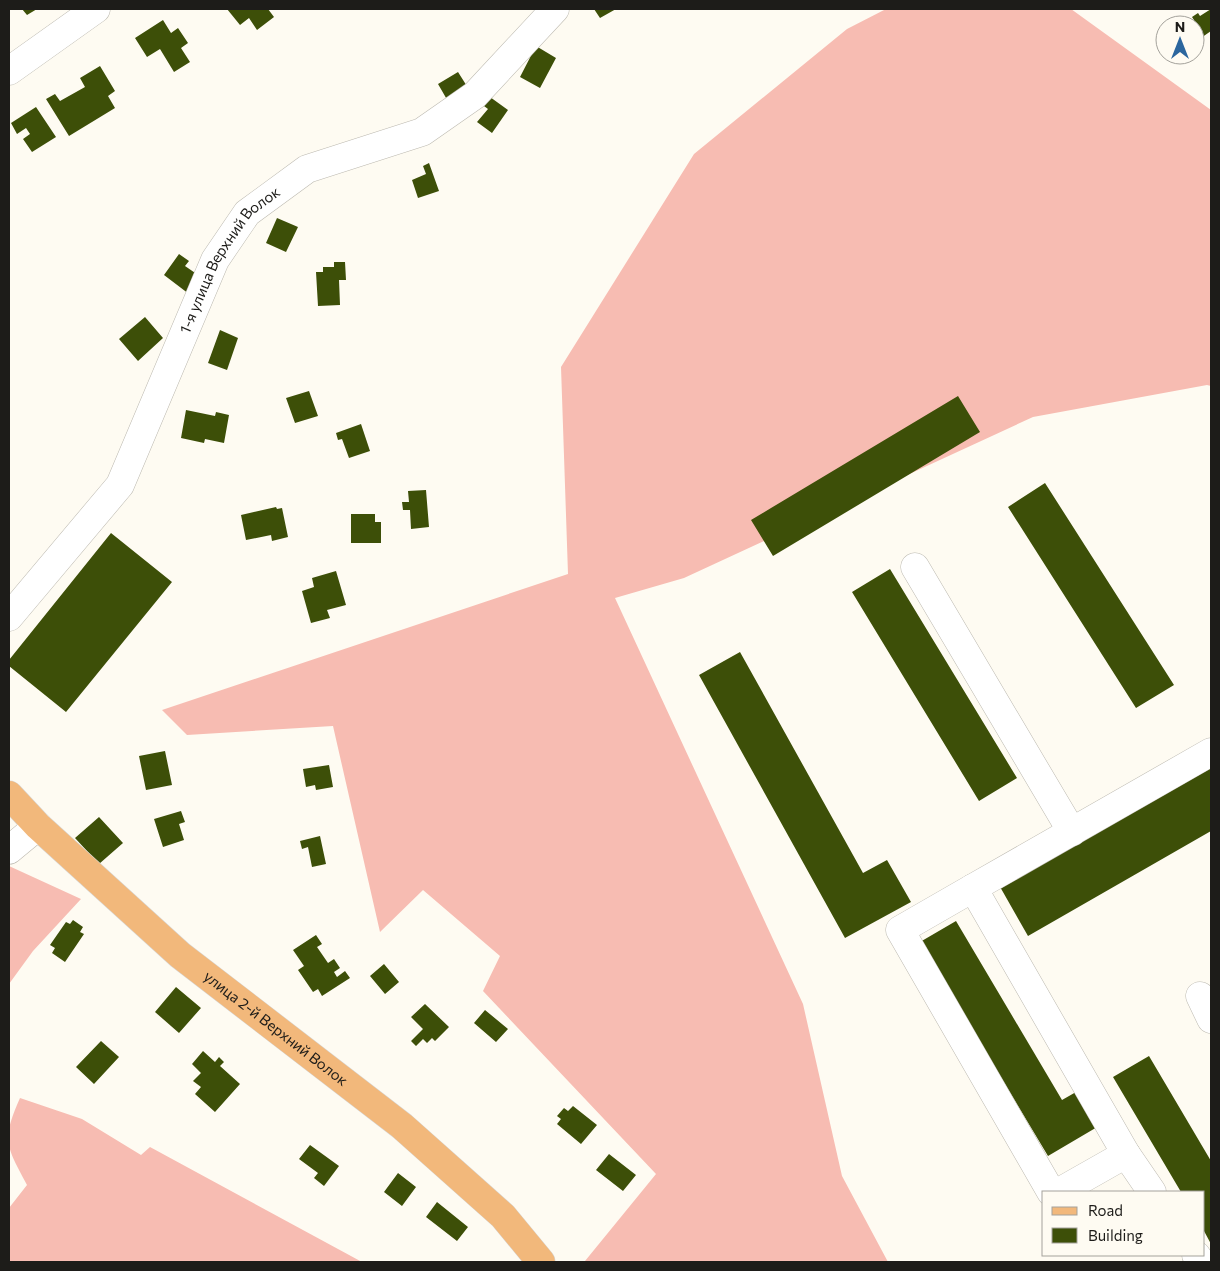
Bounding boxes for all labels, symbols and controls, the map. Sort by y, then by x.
north arrow [1155,15,1205,65]
text: N [1175,18,1185,35]
street label: 1-я улица Верхний Волок [175,182,283,336]
street label: улица 2-й Верхний Волок [201,967,352,1089]
legend [1042,1191,1205,1256]
text: Road [1088,1201,1123,1219]
text: Building [1088,1226,1143,1244]

